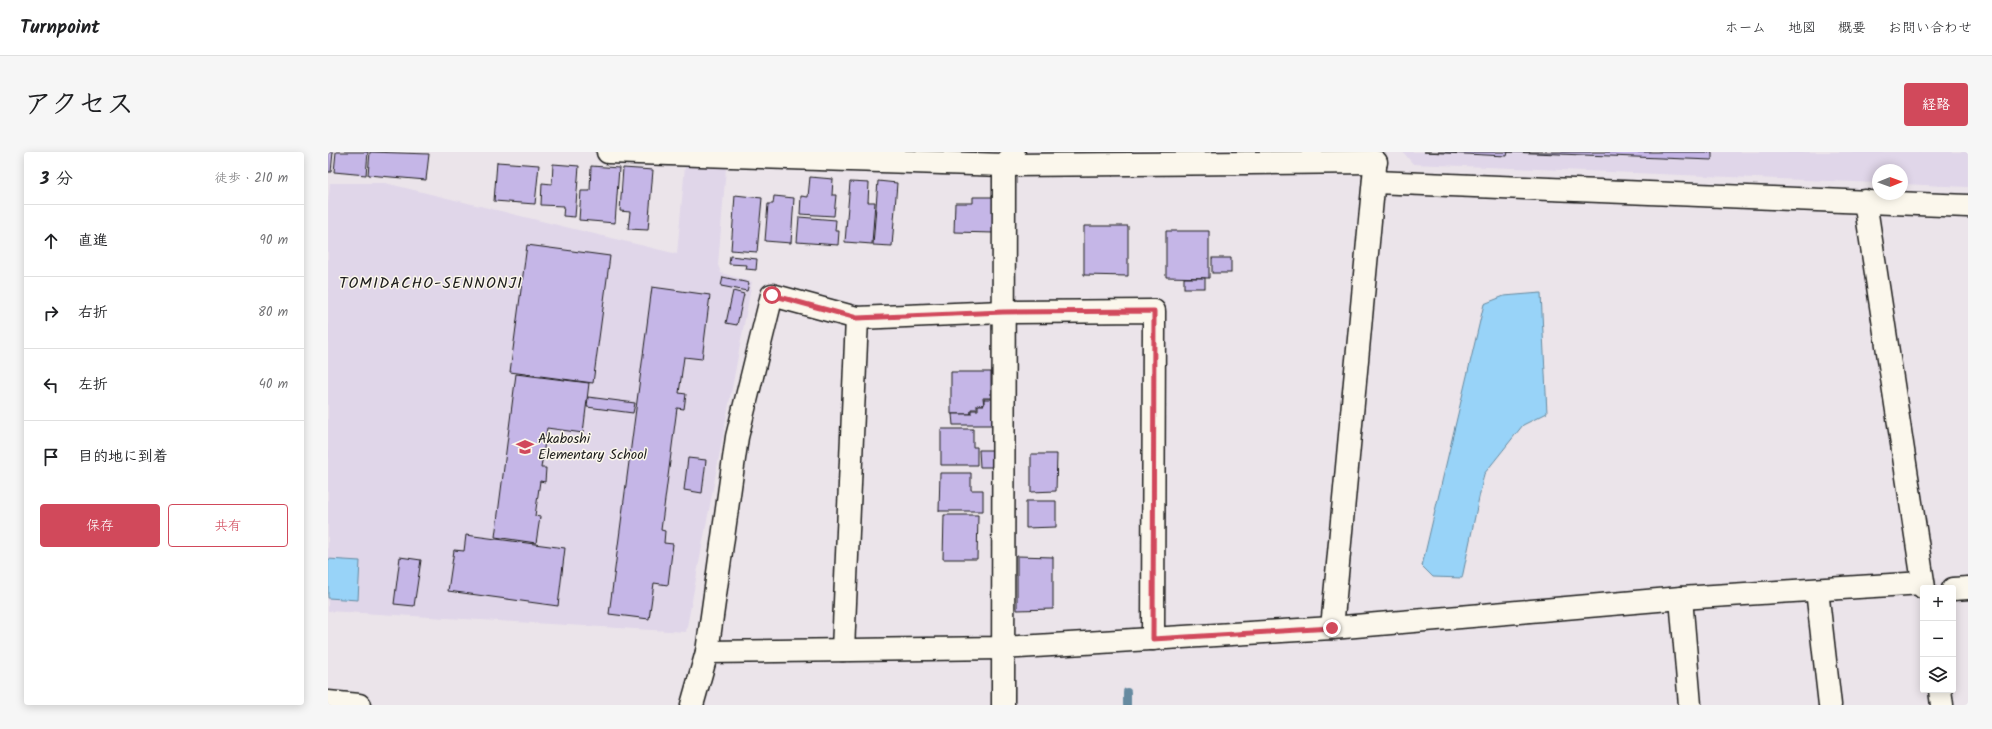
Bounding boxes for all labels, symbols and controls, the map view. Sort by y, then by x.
text: Turnpoint [20,13,100,43]
text: ホーム [1725,17,1766,39]
text: 地図 [1788,17,1816,39]
text: 概要 [1838,17,1866,39]
text: お問い合わせ [1888,17,1972,39]
text: アクセス [24,83,134,128]
button: 経路 [1904,83,1968,126]
north arrow [1872,164,1908,200]
text: 3 分 [40,166,73,193]
text: 徒歩 · 210 m [215,168,288,189]
text: 直進 [78,229,108,253]
icon: ahead [40,230,62,252]
text: 90 m [260,230,288,251]
district label: TOMIDACHO-SENNONJI [339,271,523,296]
route start [763,286,781,304]
text: 右折 [78,301,108,325]
icon: right [40,302,62,324]
text: 80 m [258,302,288,323]
text: 左折 [78,373,108,397]
icon: left [40,374,62,396]
text: 40 m [259,374,288,395]
place label: Akaboshi Elementary School [538,428,647,466]
school or university icon: Akaboshi Elementary School [515,437,535,457]
text: 目的地に到着 [78,445,168,469]
icon: arrive [40,446,62,468]
button: 保存 [40,504,160,547]
button: 共有 [168,504,288,547]
map controls [1920,585,1956,693]
button: + [1920,585,1956,621]
route end [1323,619,1341,637]
button: − [1920,621,1956,657]
button: layers [1920,657,1956,693]

